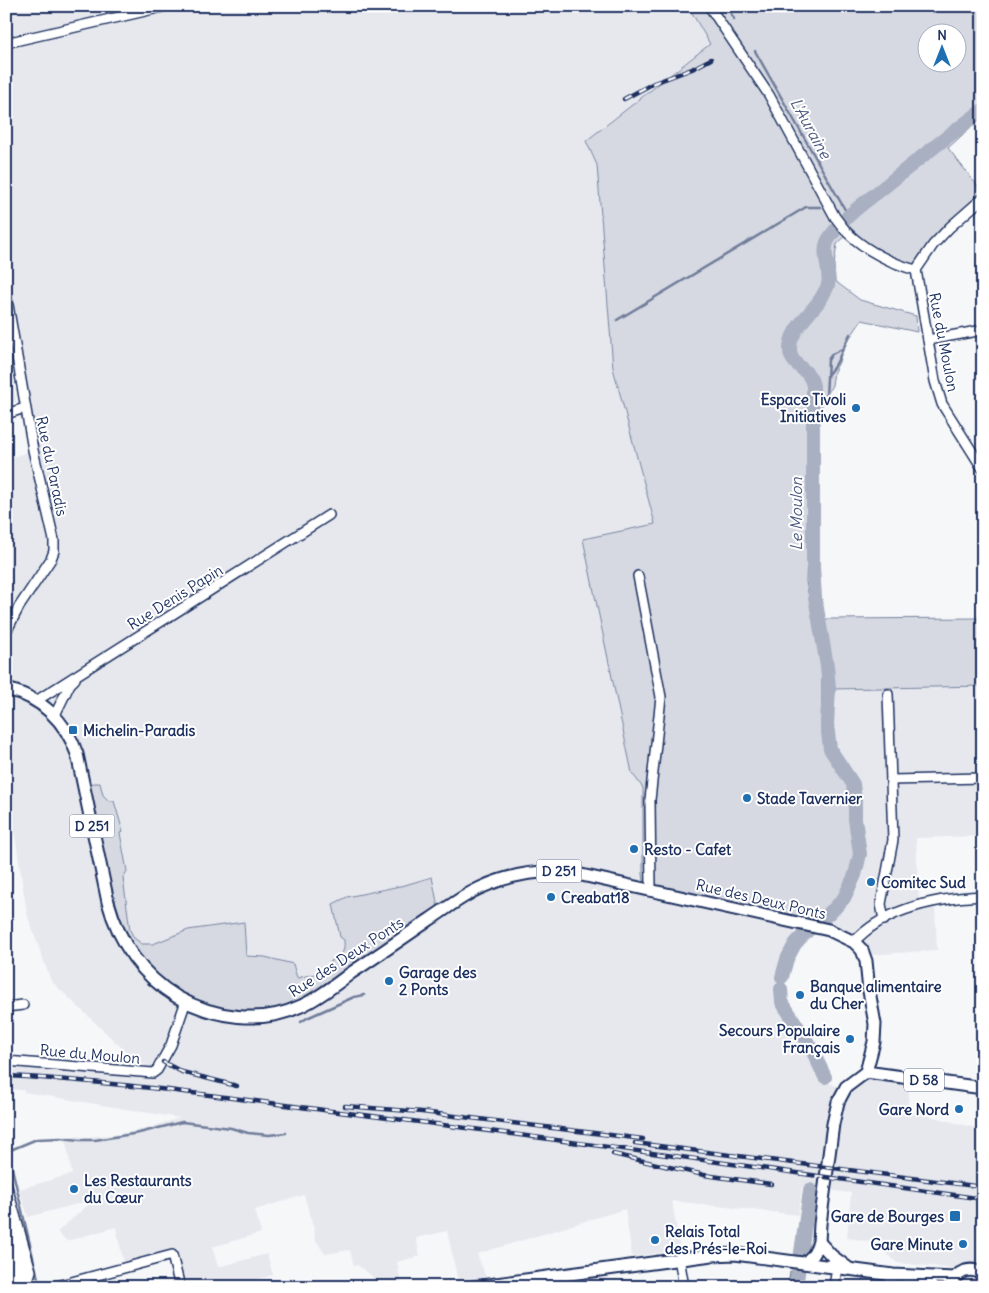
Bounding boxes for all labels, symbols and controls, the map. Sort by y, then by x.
north arrow [916,22,966,72]
text: N [937,26,947,44]
water label: L'Auraine [786,94,837,163]
street label: Rue du Moulon [925,291,963,394]
place label: Espace Tivoli Initiatives [761,390,846,426]
marker: Espace Tivoli Initiatives [850,402,862,414]
street label: Rue du Paradis [32,414,72,518]
water label: Le Moulon [786,476,806,551]
street label: Rue Denis Papin [124,560,226,634]
place label: Michelin-Paradis [83,721,195,740]
marker: Michelin-Paradis [67,724,79,736]
place label: Stade Tavernier [757,789,863,808]
marker: Stade Tavernier [741,792,753,804]
road number: D 251 [70,814,114,838]
place label: Resto - Cafet [644,840,732,859]
marker: Resto - Cafet [628,843,640,855]
road number: D 251 [536,859,582,882]
place label: Comitec Sud [881,873,966,892]
street label: Rue des Deux Ponts [694,875,828,923]
marker: Comitec Sud [865,876,877,888]
place label: Creabat18 [561,888,630,907]
marker: Creabat18 [545,891,557,903]
street label: Rue des Deux Ponts [285,913,407,1001]
place label: Garage des 2 Ponts [399,963,477,999]
marker: Garage des 2 Ponts [383,975,395,987]
place label: Banque alimentaire du Cher [810,977,942,1013]
marker: Banque alimentaire du Cher [794,989,806,1001]
place label: Secours Populaire Français [719,1021,840,1058]
marker: Secours Populaire Français [844,1033,856,1045]
street label: Rue du Moulon [39,1040,141,1068]
road number: D 58 [904,1068,944,1092]
place label: Gare Nord [879,1100,949,1119]
marker: Gare Nord [953,1103,965,1115]
place label: Les Restaurants du Cœur [84,1171,192,1207]
marker: Les Restaurants du Cœur [68,1183,80,1195]
place label: Gare de Bourges [831,1207,944,1227]
marker: Gare de Bourges [948,1209,962,1223]
place label: Relais Total des Prés-le-Roi [665,1222,767,1258]
marker: Relais Total des Prés-le-Roi [649,1234,661,1246]
place label: Gare Minute [870,1235,953,1254]
marker: Gare Minute [957,1238,969,1250]

